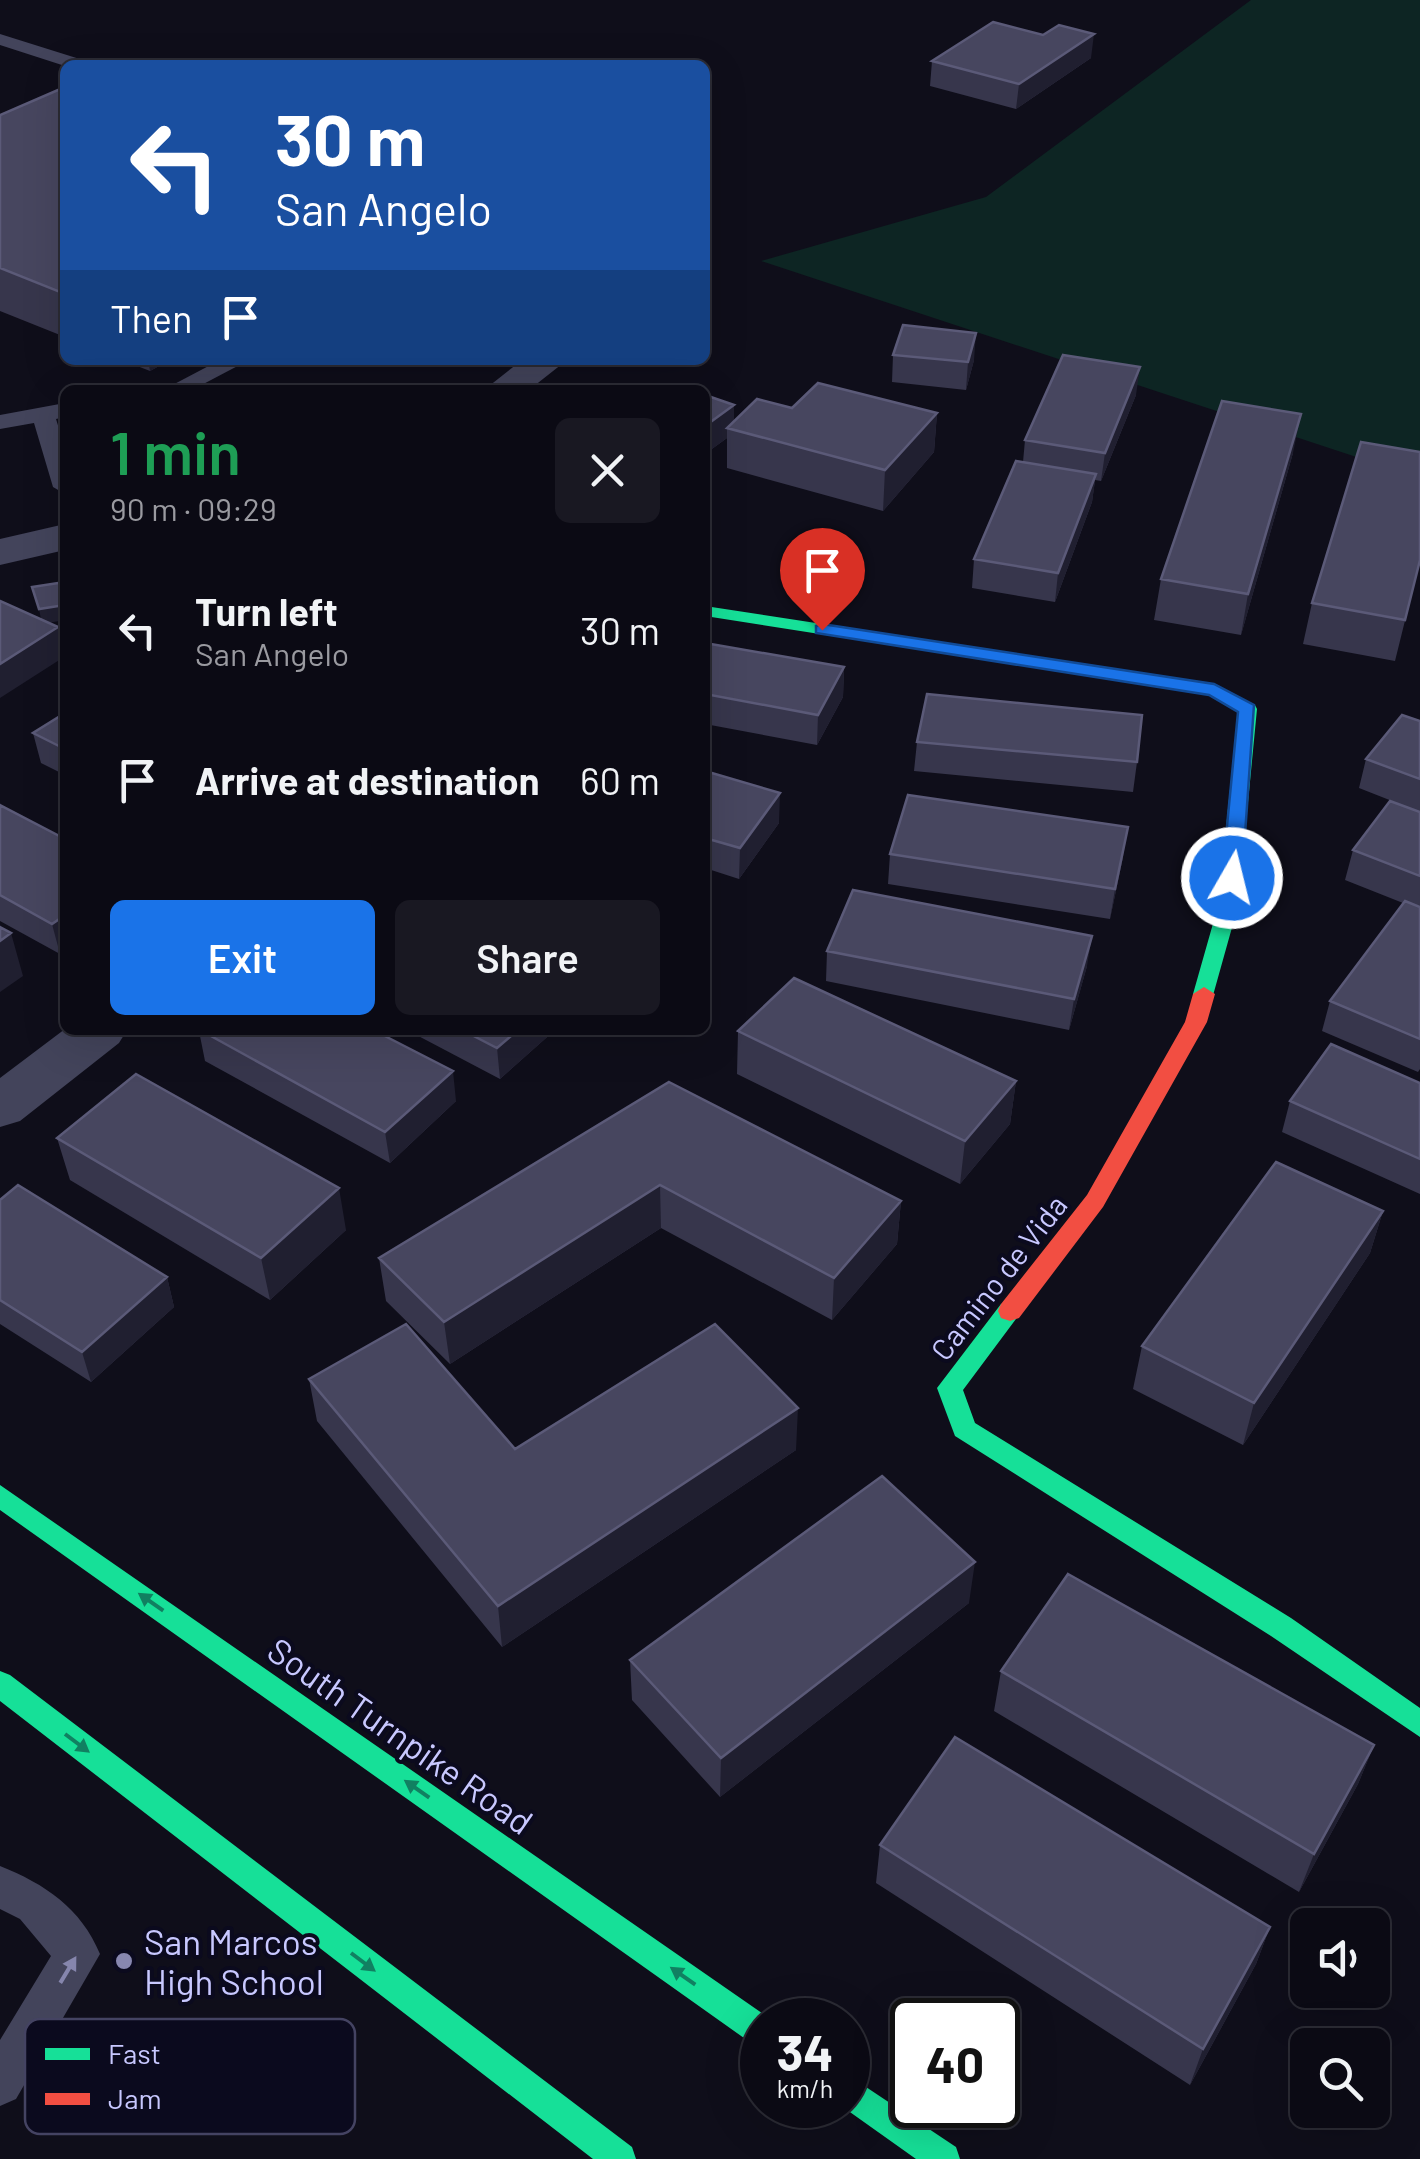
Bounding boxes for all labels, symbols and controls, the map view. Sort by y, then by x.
text: 30 m [275,96,425,180]
icon: left [110,100,240,230]
text: San Angelo [275,181,492,235]
icon: arrive [213,290,268,345]
text: Then [110,295,193,341]
text: 1 min [110,415,241,487]
button: close [555,418,660,523]
text: 90 m · 09:29 [110,489,277,527]
pin [780,528,865,631]
icon: arrive [795,543,850,598]
text: Turn left [195,588,338,634]
icon: left [110,603,165,658]
text: 30 m [580,607,660,653]
text: San Angelo [195,634,349,672]
icon: arrive [110,753,165,808]
text: Arrive at destination [195,757,540,803]
text: 60 m [580,757,660,803]
position arrow [1180,826,1284,930]
button: Exit [110,900,375,1015]
button: Share [395,900,660,1015]
street label: Camino de Vida [922,1187,1074,1367]
one-way arrow [137,1593,164,1612]
street label: South Turnpike Road [260,1628,542,1842]
one-way arrow [64,1733,90,1754]
one-way arrow [403,1780,430,1799]
map controls [1290,1908,1390,2128]
button: sound [1290,1908,1390,2008]
place label: San Marcos High School [144,1920,324,2002]
marker: San Marcos High School [113,1950,135,1972]
one-way arrow [350,1952,376,1972]
one-way arrow [59,1956,76,1984]
one-way arrow [669,1967,696,1986]
speed limit sign: 40 [890,1998,1020,2128]
legend [25,2019,355,2134]
text: 34 [776,2021,834,2081]
button: search [1290,2028,1390,2128]
text: Fast [108,2036,161,2070]
text: km/h [777,2073,833,2103]
text: Jam [108,2081,162,2115]

